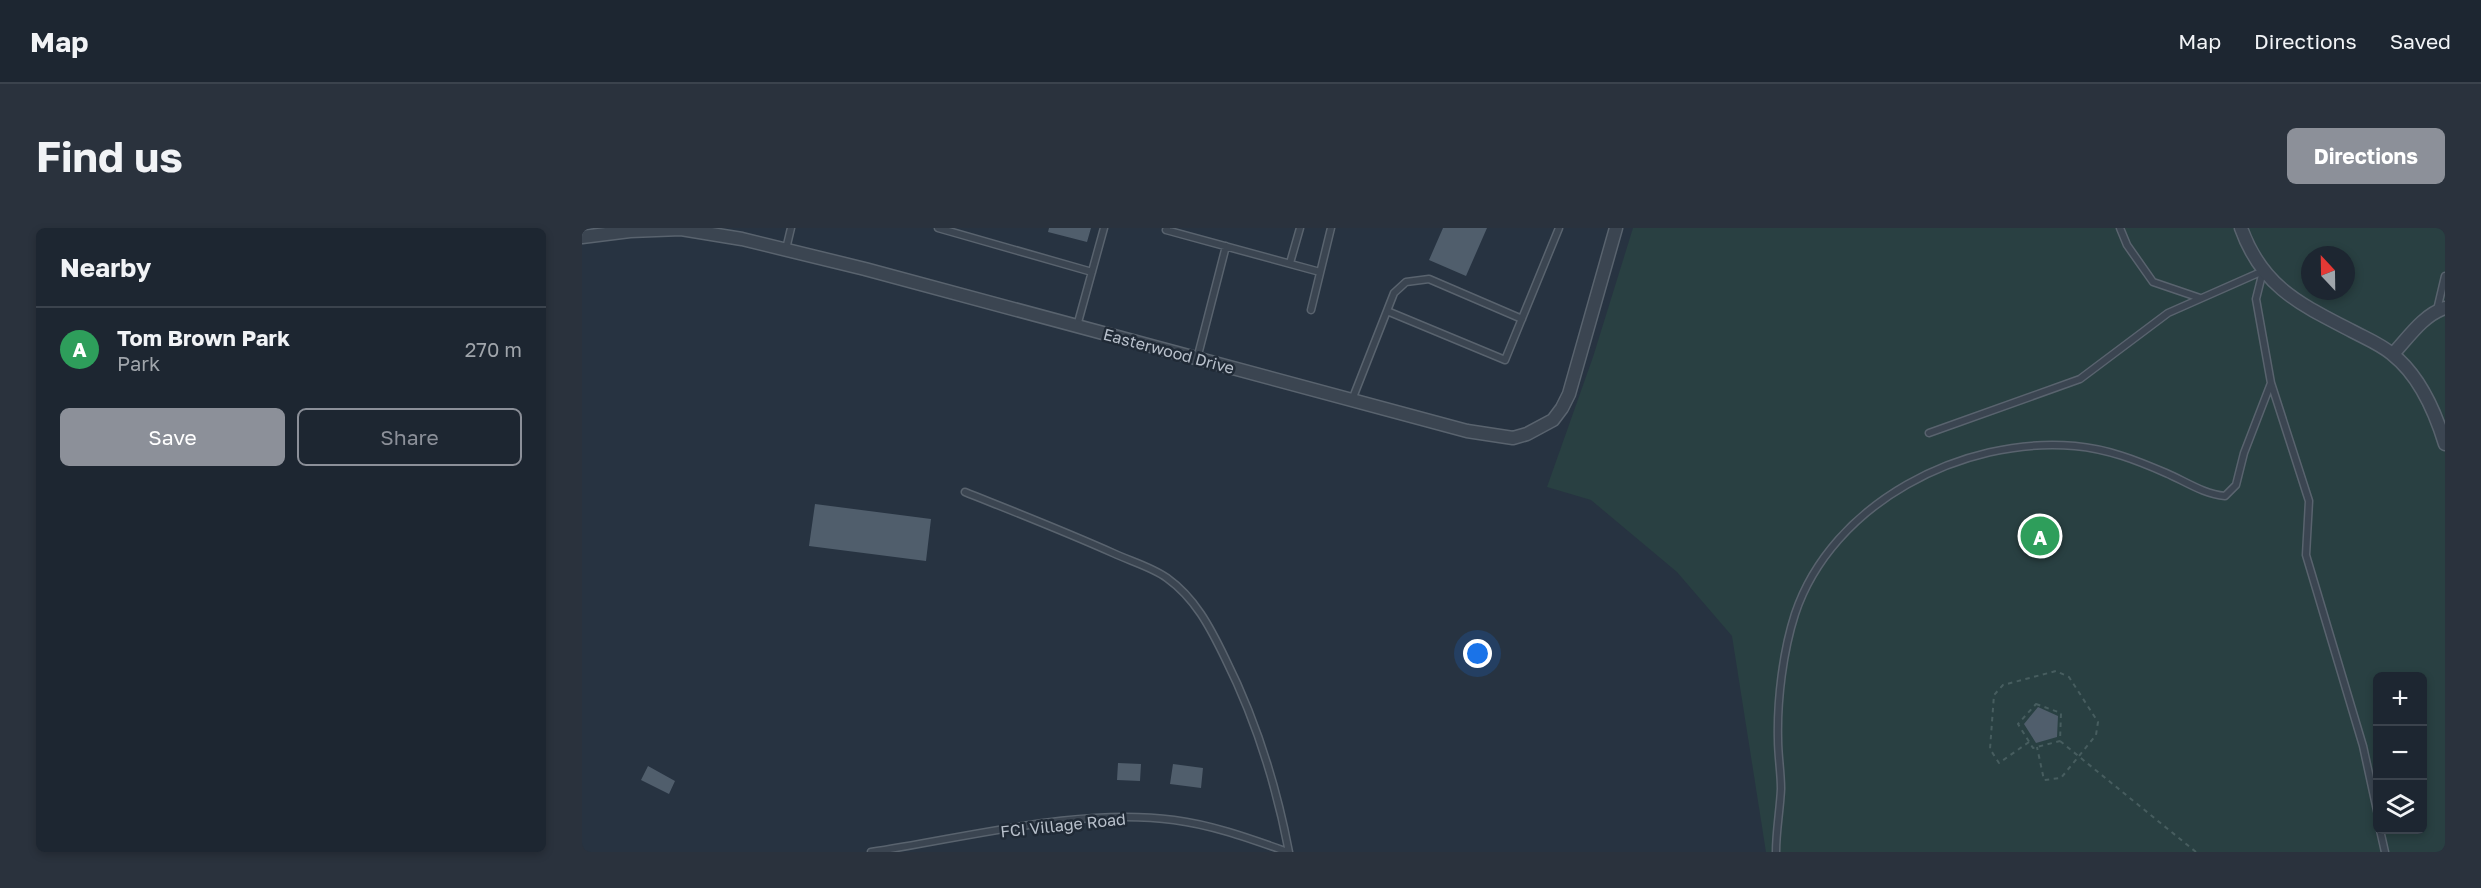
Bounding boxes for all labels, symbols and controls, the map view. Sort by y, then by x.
text: Map [30,25,88,58]
text: Map [2178,28,2221,54]
text: Directions [2254,28,2357,54]
text: Saved [2390,28,2451,54]
button: Directions [2287,128,2445,184]
text: Find us [36,131,183,181]
north arrow [2301,246,2355,300]
text: Nearby [60,252,151,283]
text: Tom Brown Park [117,324,290,351]
street label: Easterwood Drive [1101,324,1237,378]
text: A [72,337,87,361]
text: 270 m [465,337,522,361]
text: Park [117,351,160,375]
button: Save [60,408,285,466]
button: Share [297,408,522,466]
pin: A [2020,514,2060,558]
your location [1463,639,1492,668]
map controls [2373,672,2427,834]
button: + [2373,672,2427,726]
button: − [2373,726,2427,780]
button: layers [2373,780,2427,834]
street label: FCI Village Road [999,808,1127,842]

